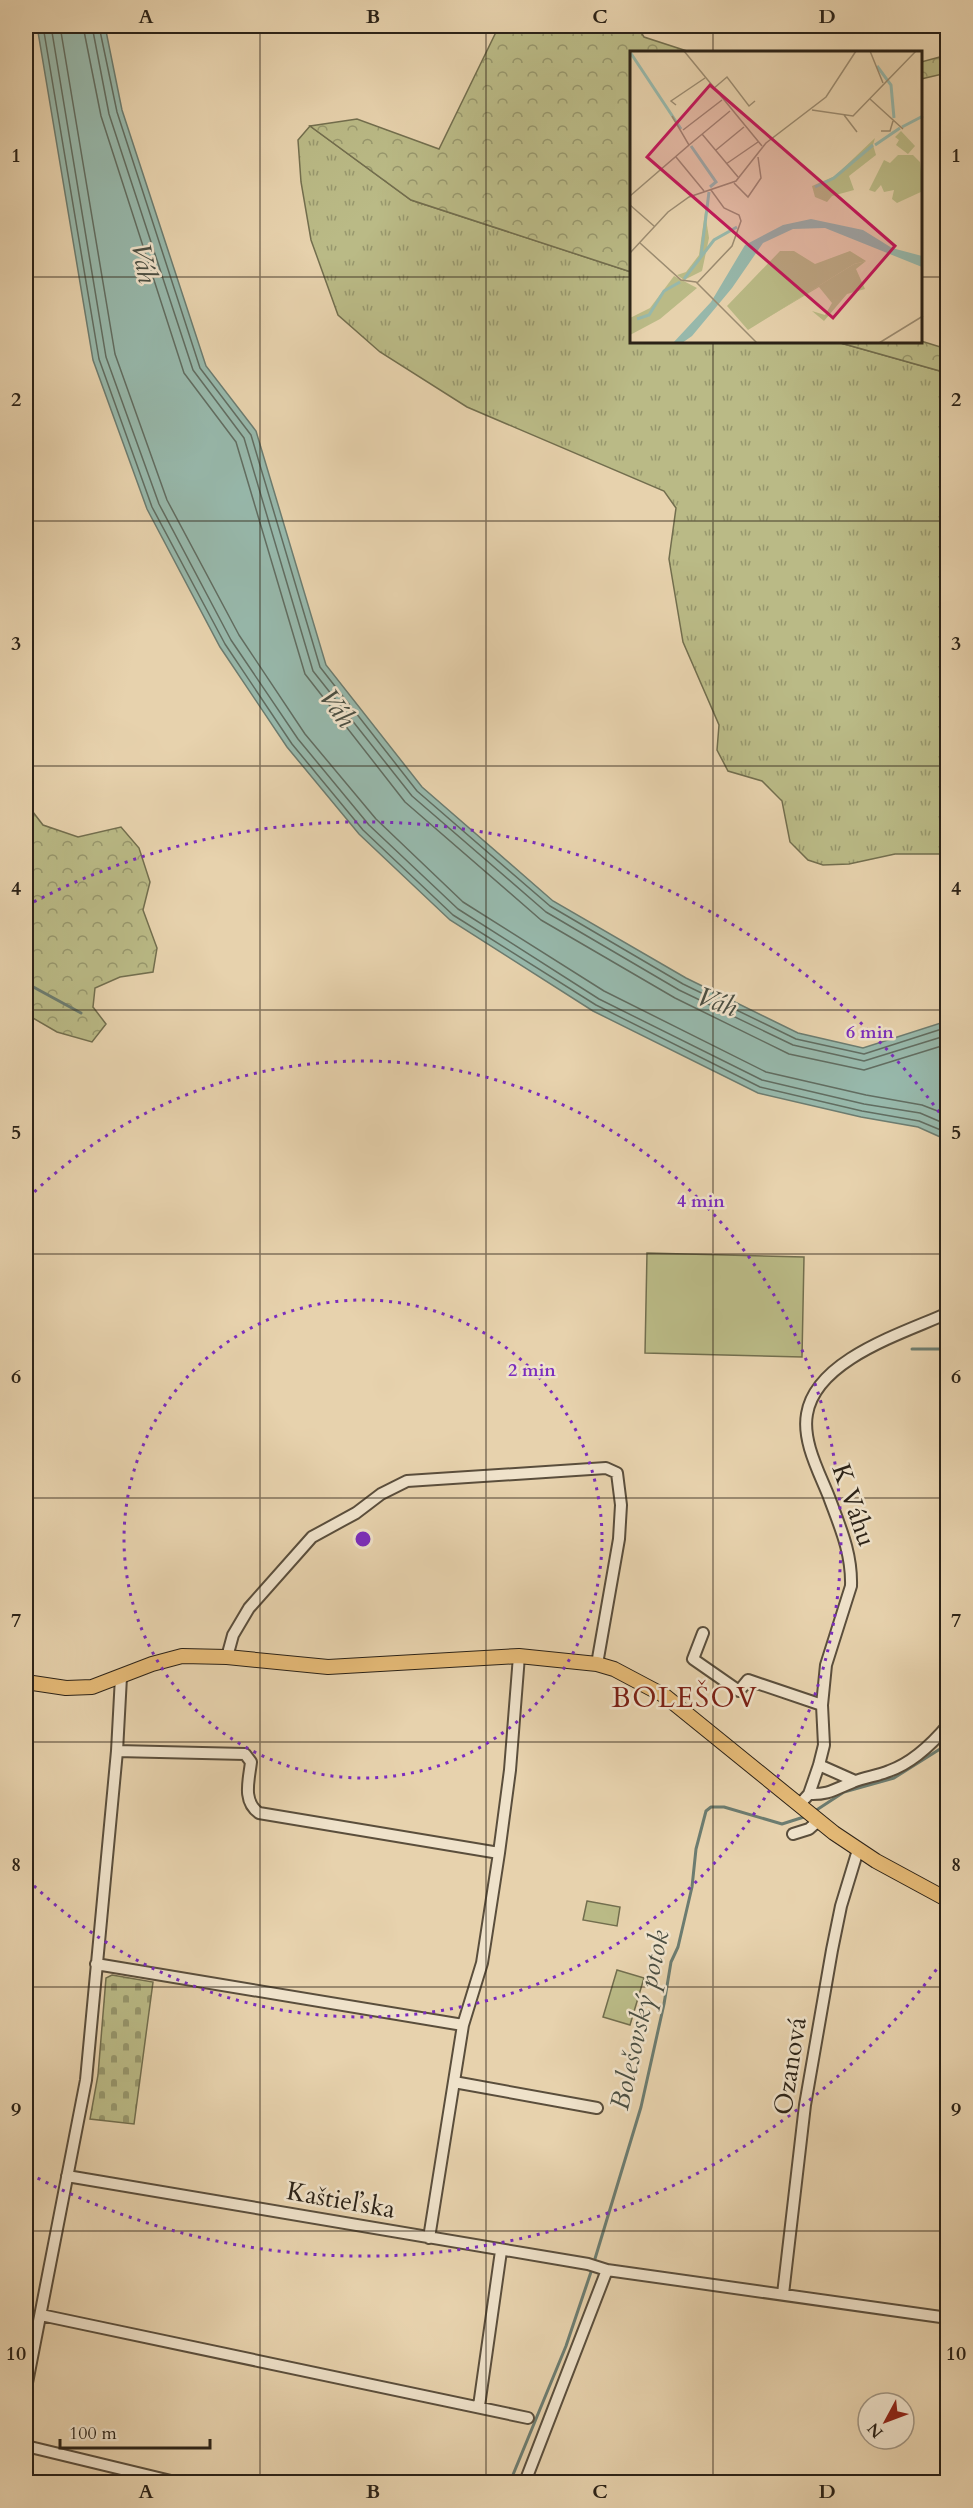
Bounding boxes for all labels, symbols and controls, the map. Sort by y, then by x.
text: A [138,3,154,30]
text: B [366,3,380,30]
text: C [592,3,608,30]
text: D [818,3,836,30]
inset map [630,51,922,344]
text: 1 [11,142,21,169]
text: 1 [951,142,961,169]
water label: Váh [122,240,166,286]
text: 2 [11,386,21,413]
text: 2 [951,386,961,413]
text: 3 [11,630,21,657]
text: 3 [951,630,961,657]
water label: Váh [310,681,364,735]
text: 4 [11,875,21,902]
text: 4 [951,875,961,902]
water label: Váh [692,978,742,1026]
text: 6 min [846,1020,894,1045]
text: 5 [11,1119,21,1146]
text: 5 [951,1119,961,1146]
text: 4 min [677,1189,725,1214]
text: 2 min [508,1358,556,1383]
text: 6 [11,1363,21,1390]
text: 6 [951,1363,961,1390]
street label: K Váhu [824,1459,884,1551]
centre of rings [353,1529,373,1549]
text: 7 [11,1607,21,1634]
text: 7 [951,1607,961,1634]
district label: BOLEŠOV [612,1679,758,1717]
text: 8 [11,1851,21,1878]
text: 8 [951,1851,961,1878]
water label: Bolešovský potok [601,1926,679,2114]
street label: Ozanová [765,2015,815,2117]
text: 9 [11,2096,21,2123]
text: 9 [951,2096,961,2123]
street label: Kaštieľska [284,2173,398,2227]
text: 10 [6,2340,26,2367]
text: 10 [946,2340,966,2367]
north arrow [856,2391,916,2451]
scale bar [60,2412,210,2450]
text: N [863,2418,888,2443]
text: 100 m [69,2421,117,2446]
text: A [138,2478,154,2505]
text: B [366,2478,380,2505]
text: C [592,2478,608,2505]
text: D [818,2478,836,2505]

